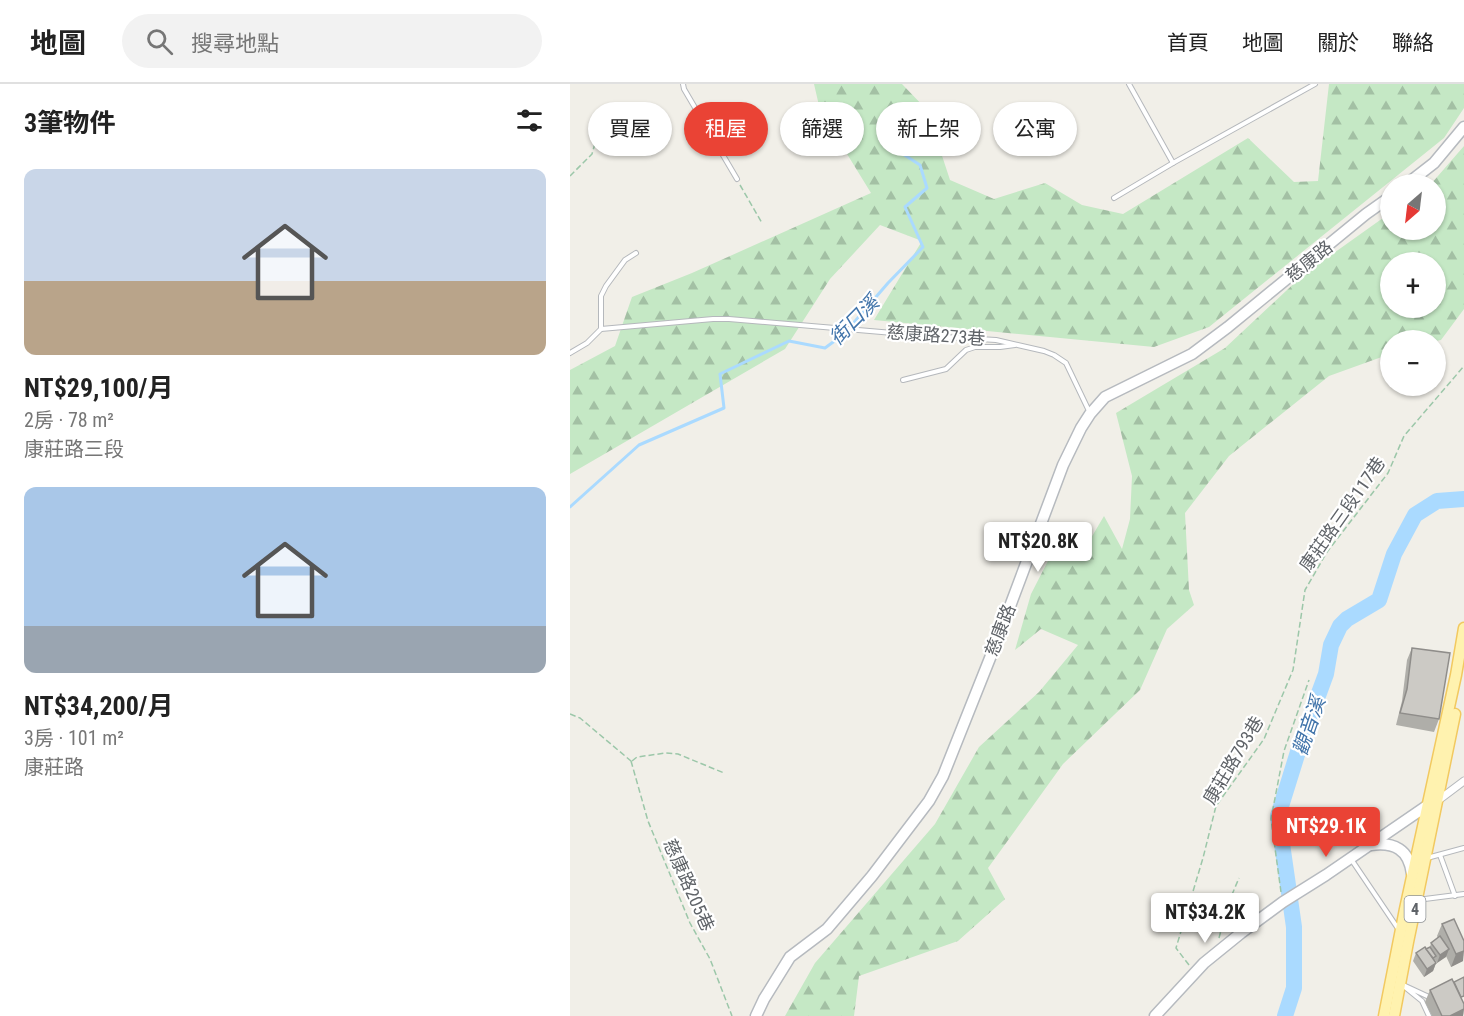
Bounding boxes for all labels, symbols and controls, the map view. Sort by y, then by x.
search box [122,14,542,68]
icon: search [143,25,176,58]
text: 地圖 [30,27,86,60]
text: 搜尋地點 [191,31,279,56]
text: 首頁 [1167,31,1209,55]
text: 地圖 [1242,31,1284,55]
text: 關於 [1317,31,1359,55]
text: 聯絡 [1392,31,1434,55]
chip: 買屋 [588,102,672,156]
chip: 租屋 [684,102,768,156]
chip: 篩選 [780,102,864,156]
chip: 新上架 [876,102,981,156]
chip: 公寓 [993,102,1077,156]
icon: filters [513,104,546,137]
text: 3筆物件 [24,108,115,138]
north arrow [1380,174,1446,240]
map controls [1380,174,1446,396]
icon: home [231,208,339,316]
street label: 慈康路 [1281,236,1337,286]
button: + [1380,252,1446,318]
water label: 街口溪 [824,288,886,350]
street label: 慈康路273巷 [886,321,986,349]
button: − [1380,330,1446,396]
text: NT$29,100/月 [24,373,174,403]
text: 2房 · 78 m² [24,408,114,432]
text: 康莊路三段 [24,437,124,461]
street label: 康莊路三段117巷 [1295,453,1389,575]
pin: NT$20.8K [976,522,1100,573]
icon: home [231,526,339,634]
text: NT$20.8K [998,529,1078,553]
street label: 慈康路 [981,601,1019,659]
text: NT$34,200/月 [24,691,174,721]
water label: 觀音溪 [1288,691,1331,758]
street label: 康莊路793巷 [1199,712,1267,808]
text: 3房 · 101 m² [24,726,124,750]
text: 康莊路 [24,755,84,779]
pin: NT$29.1K [1264,807,1388,858]
text: NT$29.1K [1286,814,1366,838]
street label: 慈康路205巷 [659,836,719,934]
pin: NT$34.2K [1143,893,1267,944]
road number: 4 [1404,896,1426,922]
text: NT$34.2K [1165,900,1245,924]

